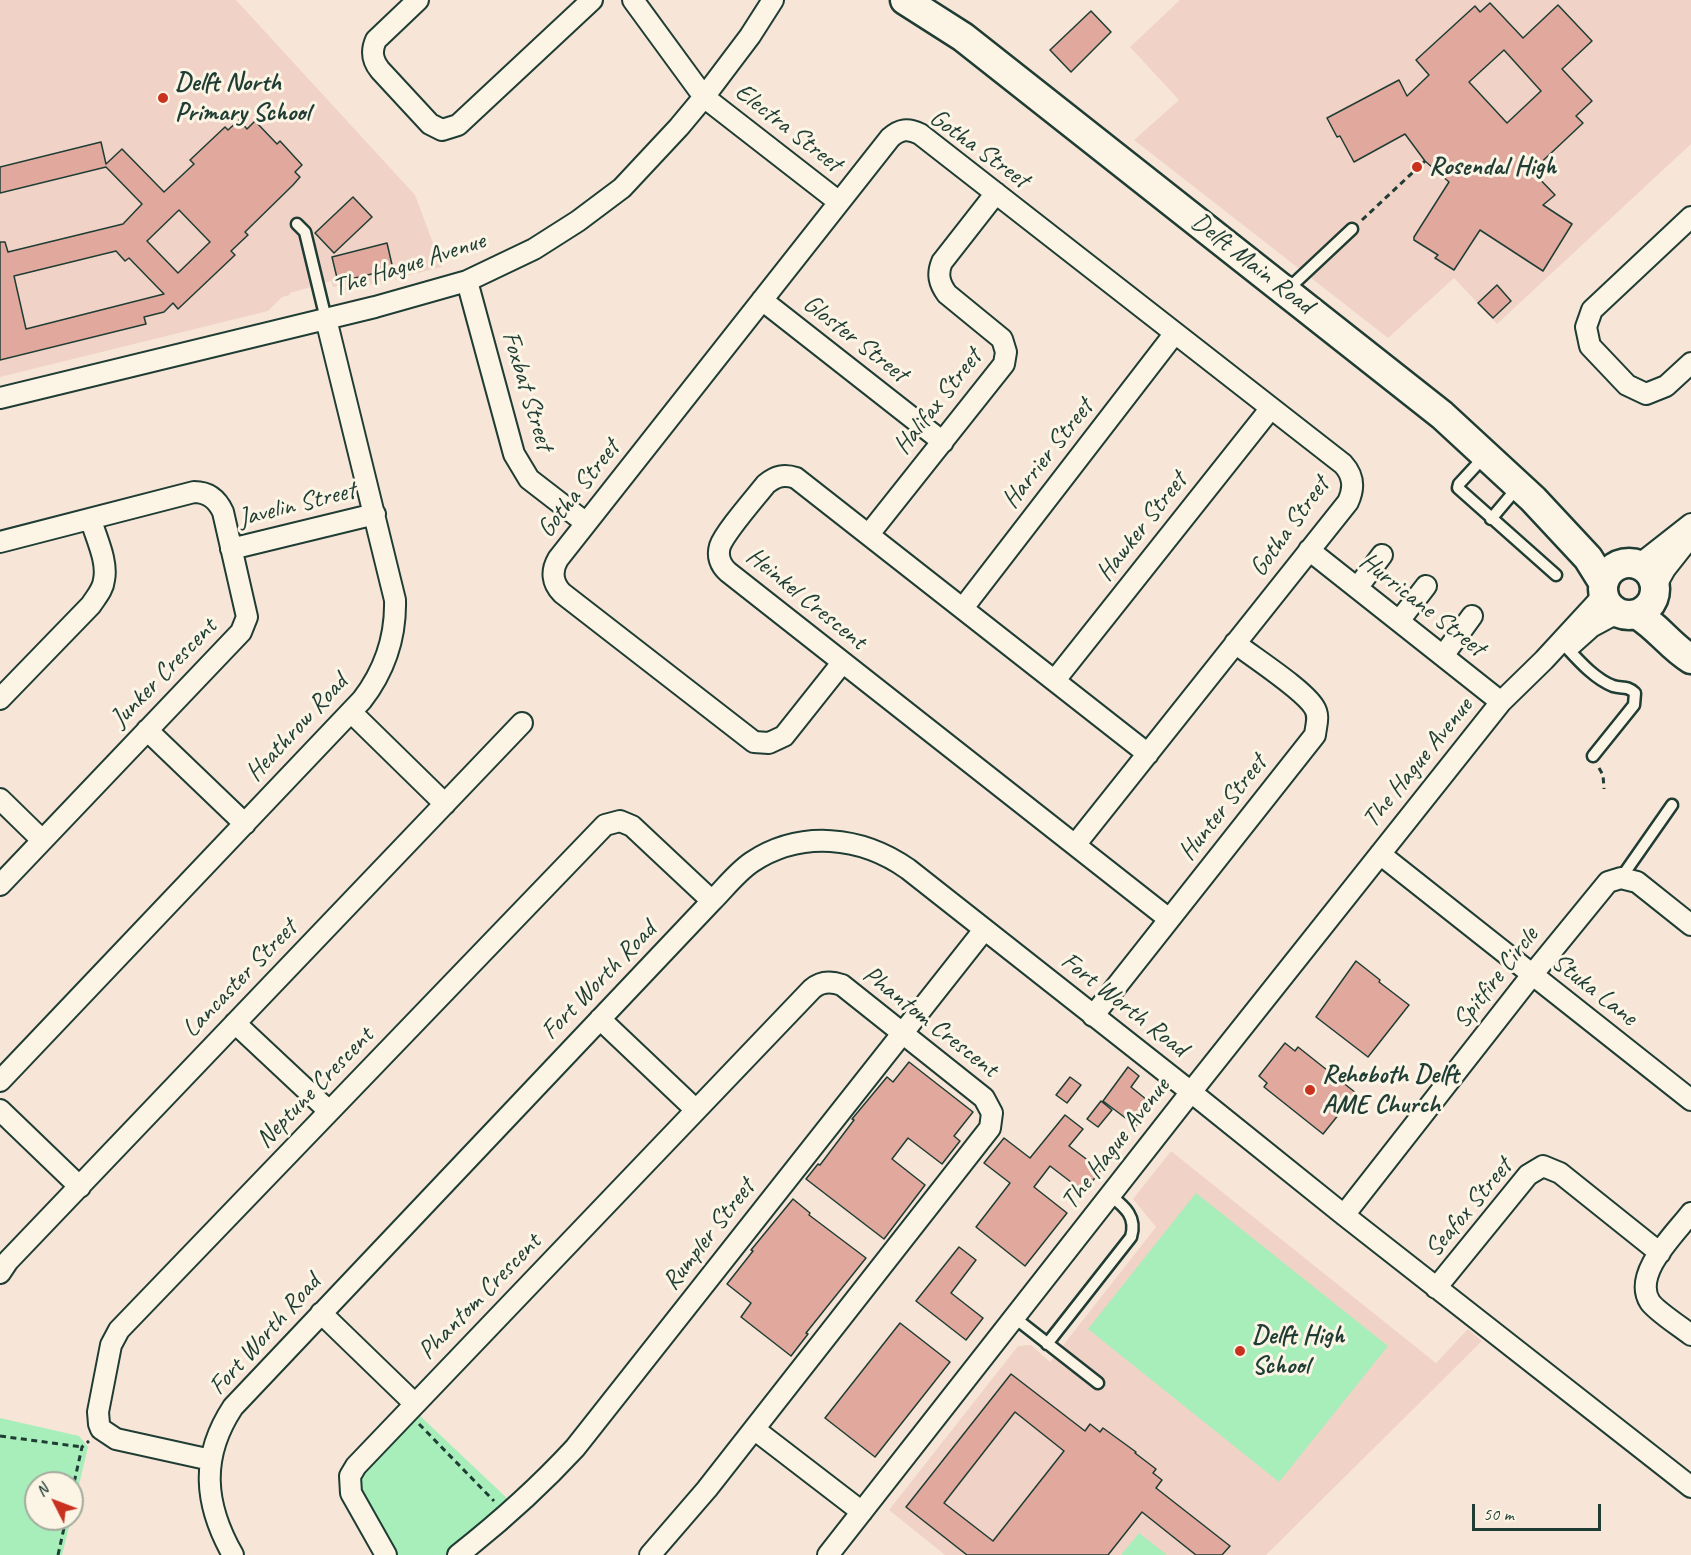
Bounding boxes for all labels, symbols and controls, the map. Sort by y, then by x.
place label: Delft North Primary School [175,67,310,128]
street label: Electra Street [728,77,848,179]
marker: Delft North Primary School [156,91,170,105]
street label: Gotha Street [923,102,1035,196]
place label: Rosendal High [1429,151,1556,183]
marker: Rosendal High [1410,160,1424,174]
street label: Delft Main Road [1185,207,1319,321]
street label: The Hague Avenue [329,226,489,304]
street label: Gloster Street [796,288,914,390]
street label: Foxbat Street [494,328,560,454]
street label: Halifax Street [887,343,989,461]
street label: Harrier Street [996,393,1100,515]
street label: Gotha Street [531,434,627,544]
street label: Hawker Street [1090,466,1194,588]
street label: Gotha Street [1243,471,1337,583]
street label: Javelin Street [235,475,359,535]
street label: Heinkel Crescent [740,541,872,657]
street label: Hurricane Street [1353,546,1491,664]
street label: Junker Crescent [104,612,224,734]
street label: Heathrow Road [239,668,355,788]
street label: The Hague Avenue [1356,692,1480,834]
street label: Hunter Street [1172,749,1274,867]
street label: Lancaster Street [176,914,304,1044]
street label: Fort Worth Road [535,915,663,1047]
street label: Spitfire Circle [1447,921,1545,1035]
street label: Fort Worth Road [1054,946,1194,1064]
street label: Stuka Lane [1545,947,1643,1033]
street label: Phantom Crescent [856,959,1004,1085]
street label: Neptune Crescent [250,1021,380,1155]
place label: Rehoboth Delft AME Church [1322,1059,1459,1120]
street label: The Hague Avenue [1055,1072,1177,1216]
marker: Rehoboth Delft AME Church [1303,1083,1317,1097]
street label: Seafox Street [1419,1152,1519,1264]
street label: Rumpler Street [656,1173,762,1297]
street label: Phantom Crescent [412,1227,548,1367]
street label: Fort Worth Road [202,1268,328,1402]
place label: Delft High School [1252,1320,1344,1382]
marker: Delft High School [1233,1344,1247,1358]
north arrow [24,1471,84,1531]
text: N [31,1480,53,1501]
scale bar [1475,1492,1604,1530]
text: 50 m [1483,1503,1514,1525]

